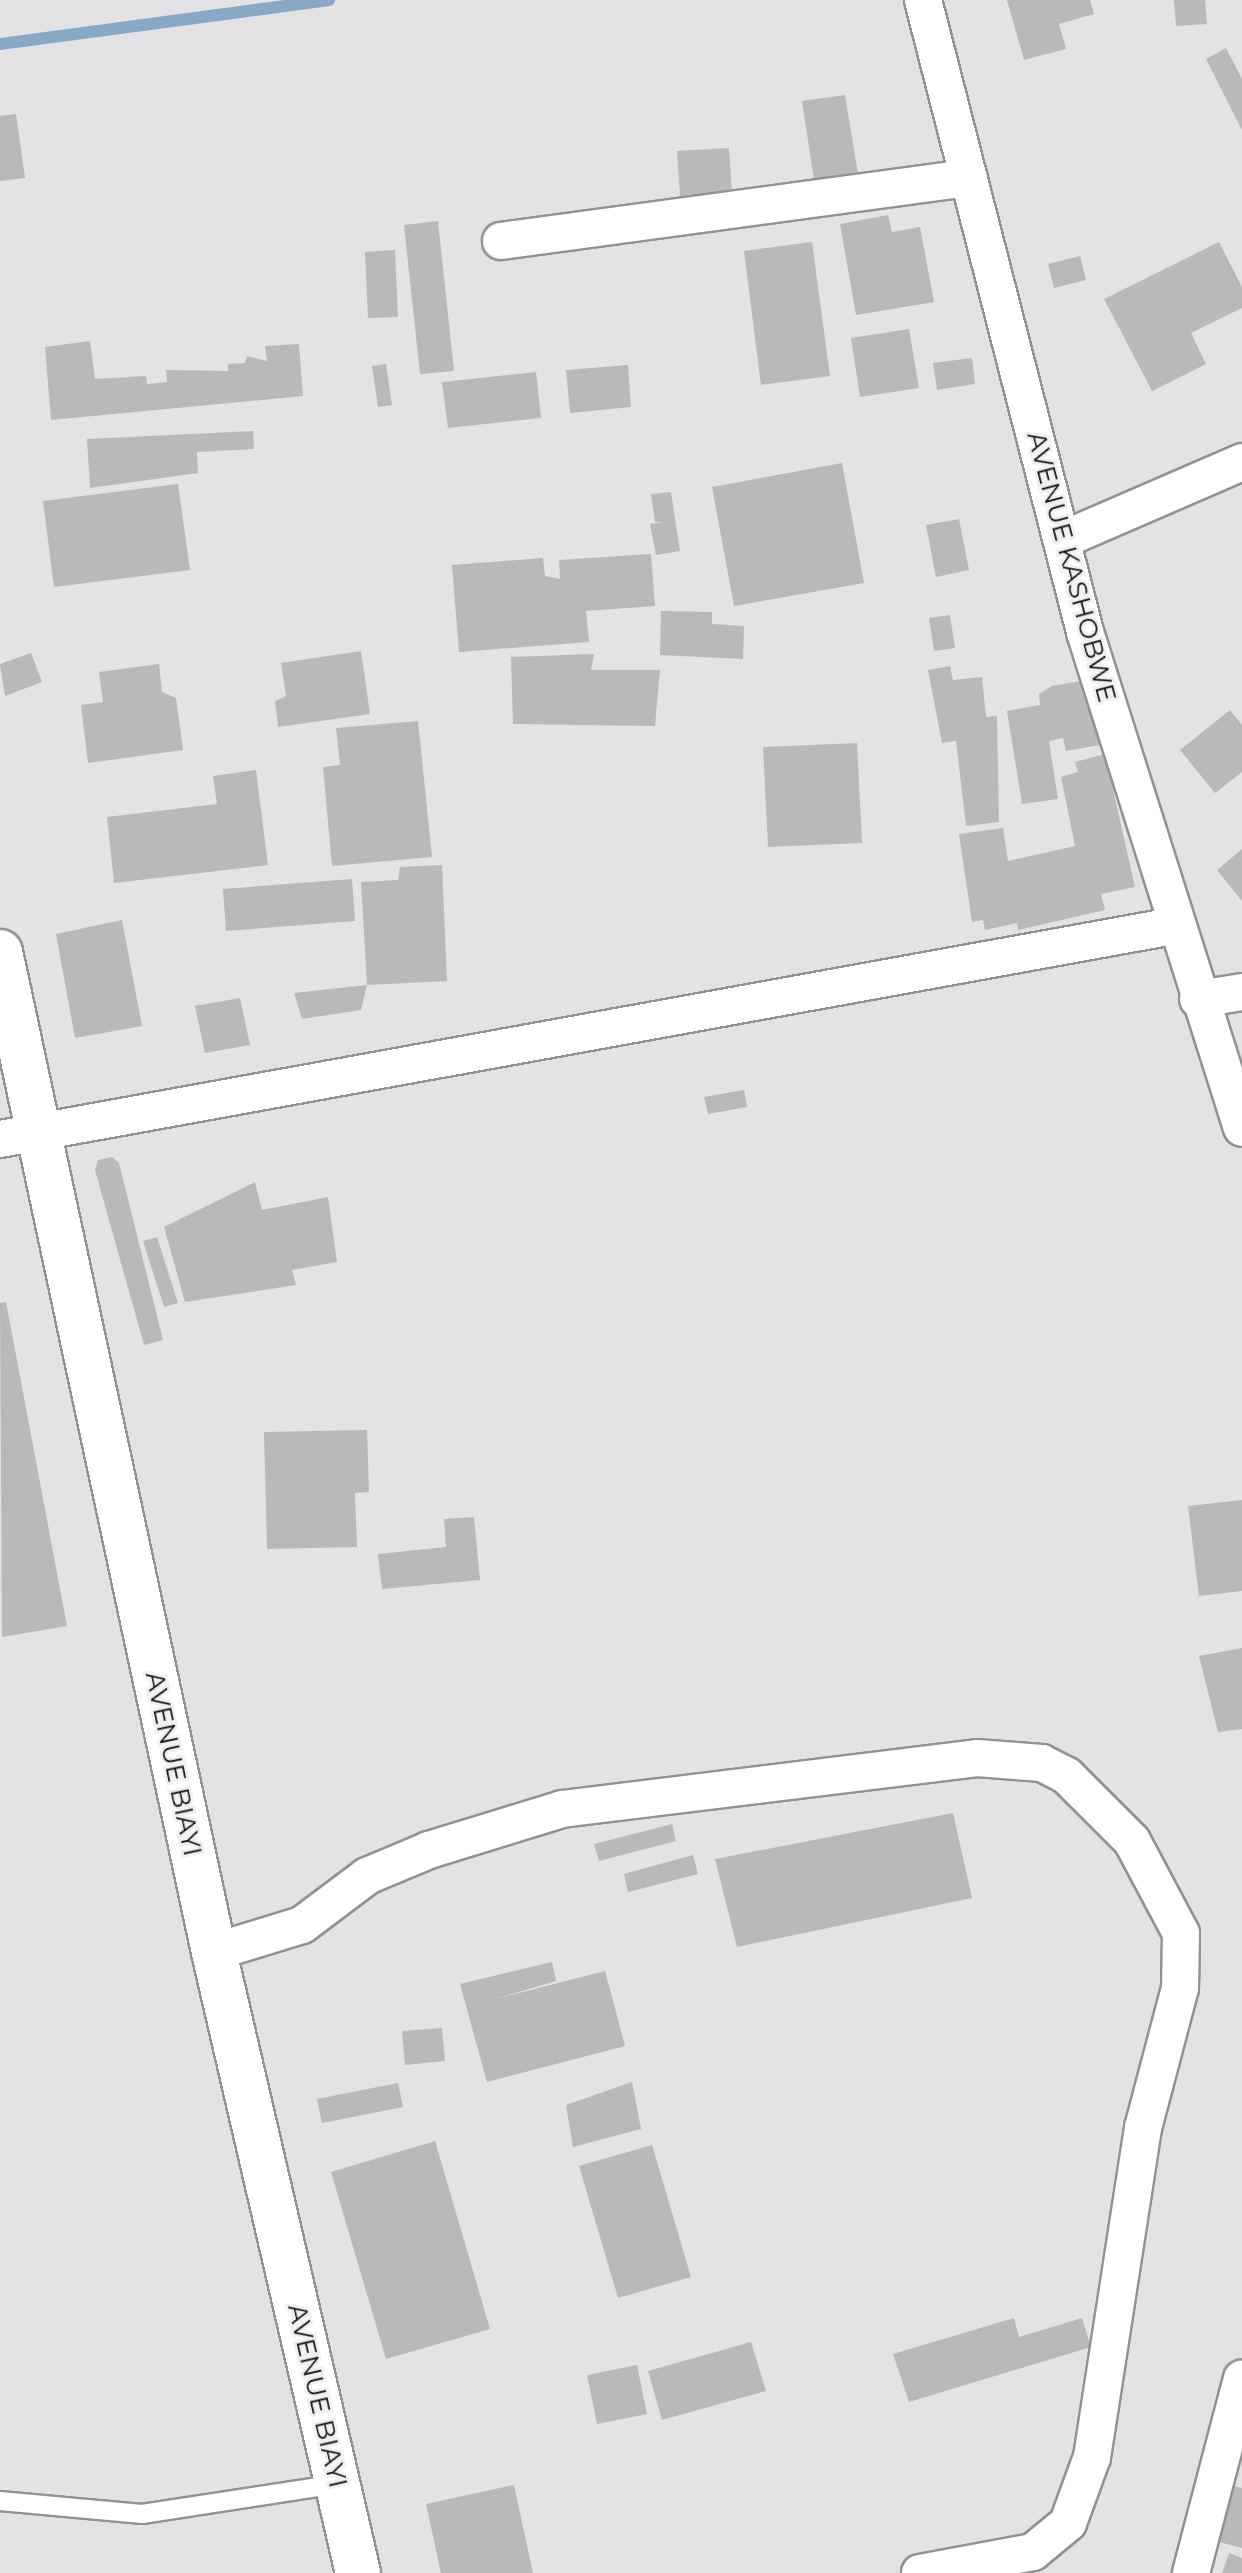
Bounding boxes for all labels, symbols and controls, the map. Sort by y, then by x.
street label: AVENUE KASHOBWE [1020,428,1122,706]
street label: AVENUE BIAYI [138,1669,208,1859]
street label: AVENUE BIAYI [281,2301,353,2491]

